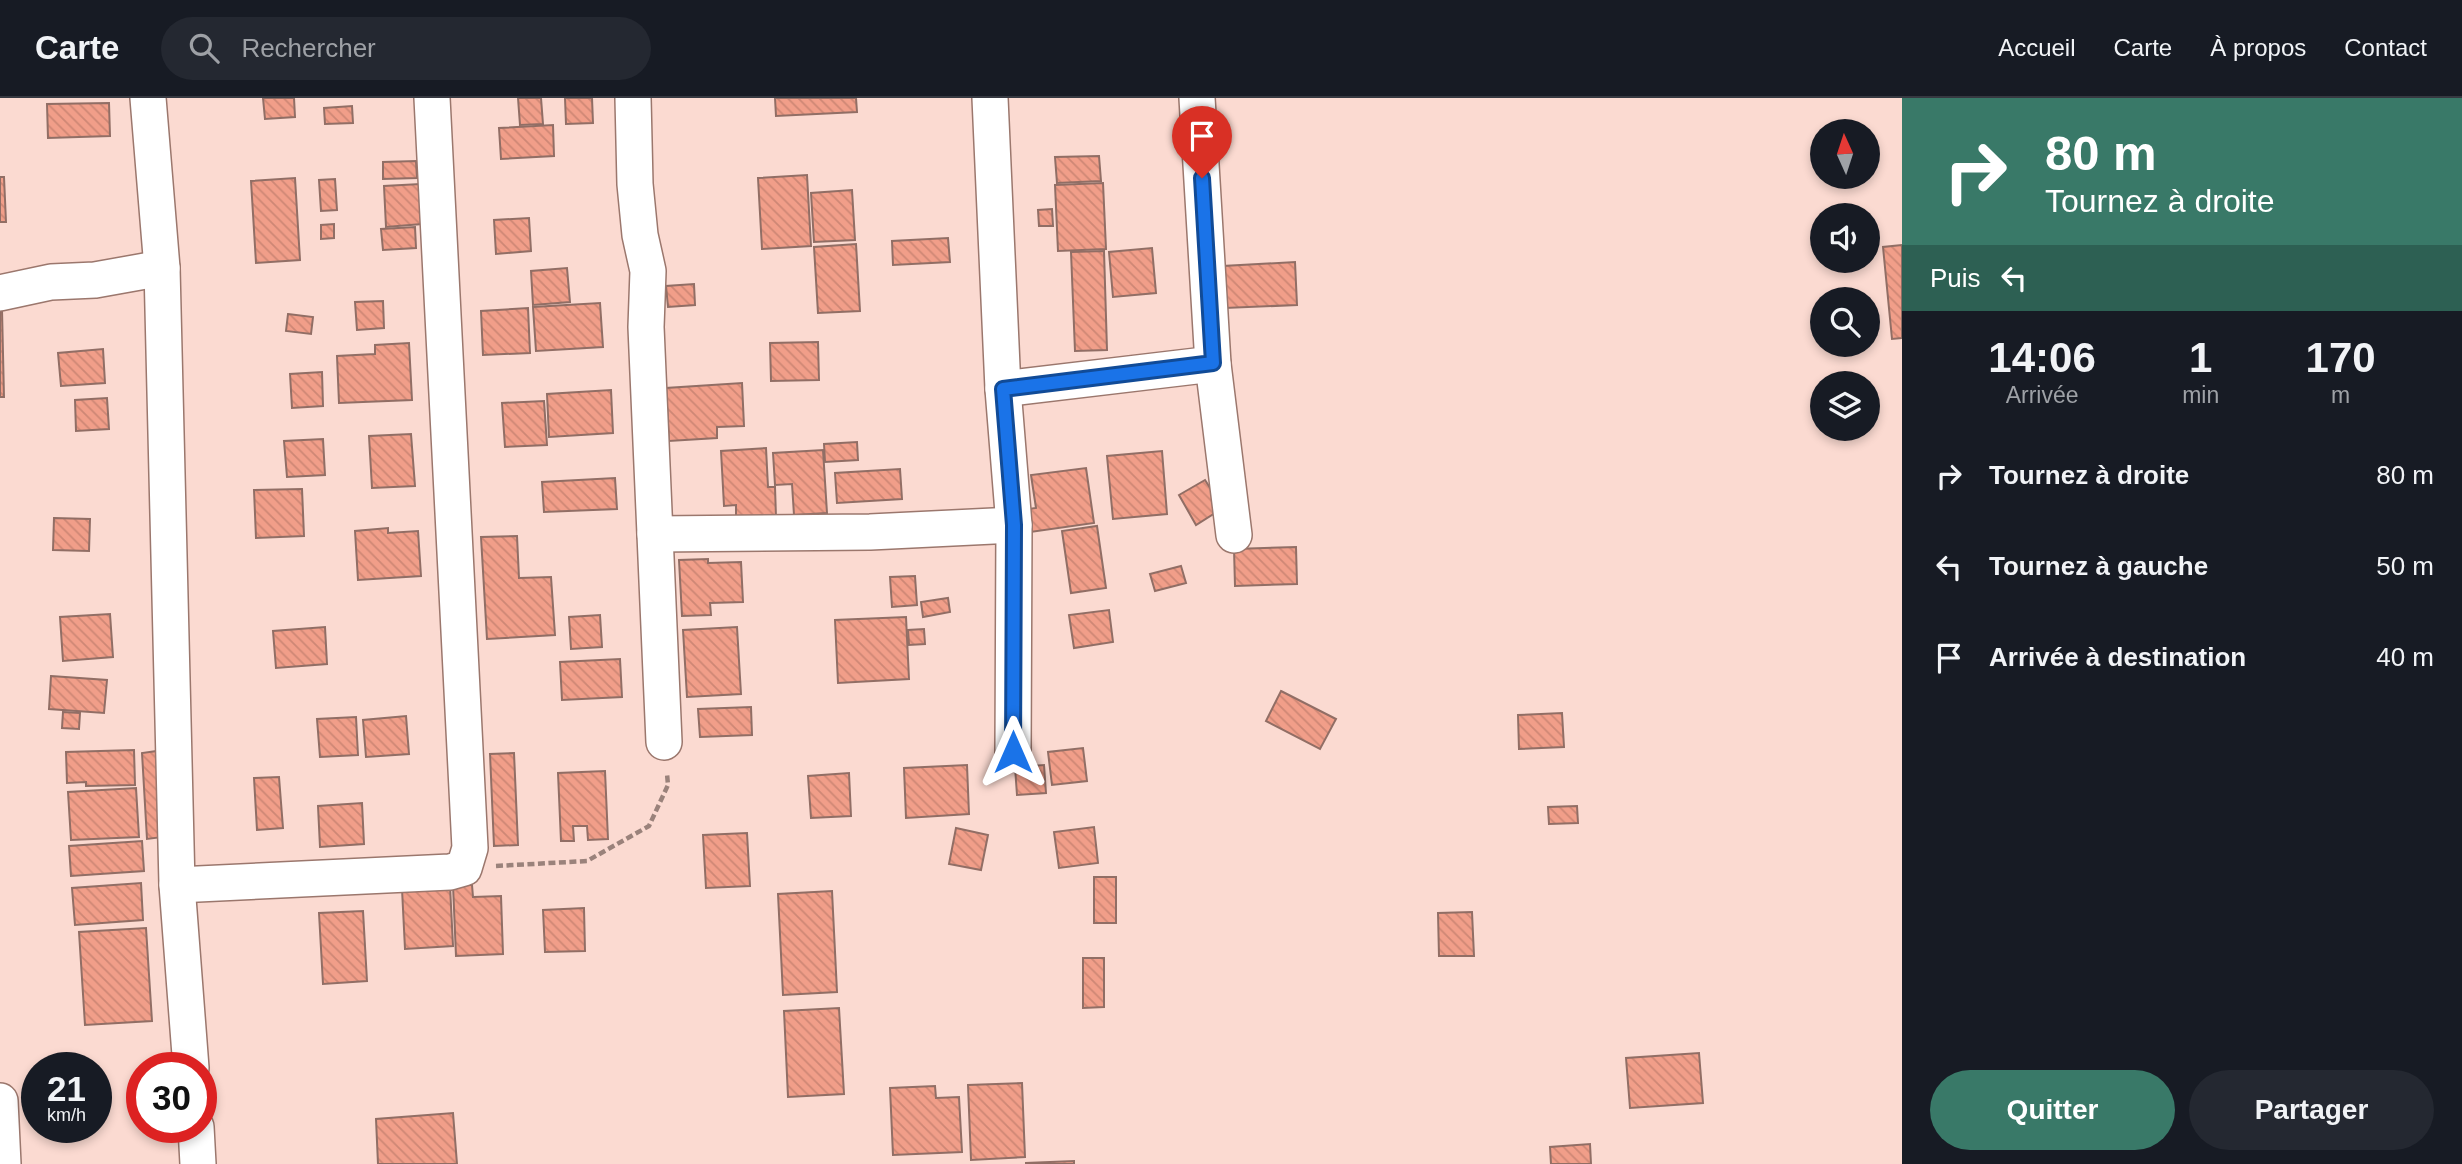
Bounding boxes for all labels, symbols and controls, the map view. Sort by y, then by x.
search box [161,17,651,80]
text: Carte [35,29,119,66]
icon: search [185,29,223,67]
text: Rechercher [241,33,376,63]
text: Accueil [1998,34,2076,61]
text: Carte [2114,34,2172,61]
text: À propos [2210,34,2306,61]
text: Contact [2344,34,2427,61]
pin [1172,106,1232,178]
icon: arrive [1183,117,1221,155]
north arrow [1810,119,1880,189]
map controls [1810,119,1880,441]
icon: right [1930,126,2021,217]
text: 80 m [2045,126,2157,180]
text: Tournez à droite [2045,183,2274,219]
button: sound [1810,203,1880,273]
icon: left [1995,259,2033,297]
text: Puis [1930,263,1981,293]
button: search [1810,287,1880,357]
text: 14:06 [1988,334,2096,381]
text: 1 [2189,334,2212,381]
text: 170 [2306,334,2376,381]
button: layers [1810,371,1880,441]
text: Arrivée [2006,382,2079,408]
text: min [2182,382,2219,408]
text: m [2331,382,2350,408]
icon: right [1930,457,1968,495]
text: Tournez à droite [1989,460,2189,490]
text: 80 m [2376,460,2434,490]
icon: left [1930,548,1968,586]
text: Tournez à gauche [1989,551,2208,581]
text: 50 m [2376,551,2434,581]
icon: arrive [1930,639,1968,677]
text: Arrivée à destination [1989,642,2246,672]
text: 40 m [2376,642,2434,672]
position arrow [976,715,1050,789]
speed limit sign: 30 [126,1052,217,1143]
text: 21 [47,1069,86,1108]
button: Quitter [1930,1070,2175,1150]
button: Partager [2189,1070,2434,1150]
text: km/h [47,1105,86,1125]

